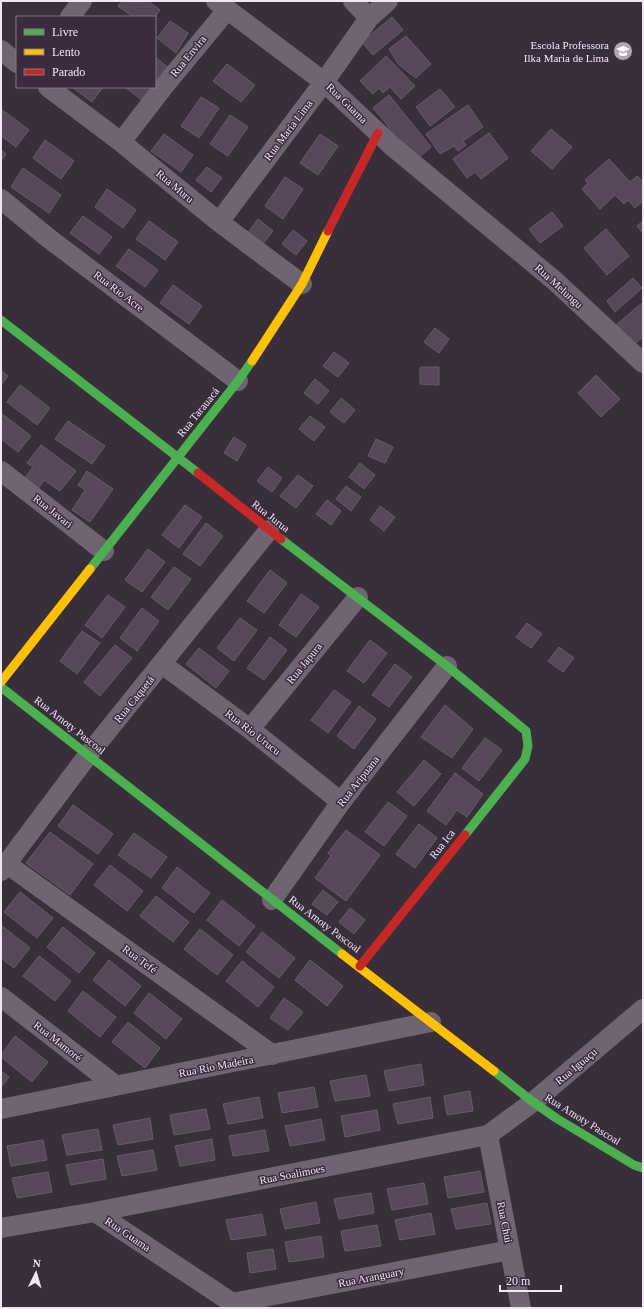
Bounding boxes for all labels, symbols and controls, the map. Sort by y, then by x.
legend [16,16,156,88]
text: Livre [52,25,78,39]
street label: Rua Envira [168,33,208,79]
place label: Escola Professora Ilka Maria de Lima [524,39,609,64]
school or university icon: Escola Professora Ilka Maria de Lima [612,40,634,62]
text: Lento [52,45,80,59]
text: Parado [52,65,85,79]
street label: Rua Guama [324,81,370,126]
street label: Rua Maria Lima [261,97,315,163]
street label: Rua Muru [154,167,196,205]
street label: Rua Melungu [533,261,586,311]
street label: Rua Rio Acre [91,268,147,314]
street label: Rua Tarauacá [175,385,222,439]
street label: Rua Javari [31,492,75,530]
street label: Rua Jurua [250,498,292,534]
street label: Rua Japura [284,640,324,686]
street label: Rua Caquetá [112,673,157,725]
street label: Rua Amoty Pascoal [32,694,108,756]
street label: Rua Rio Urucu [223,707,283,758]
street label: Rua Aripuana [335,753,382,809]
street label: Rua Ica [427,827,457,861]
street label: Rua Amoty Pascoal [287,893,363,955]
street label: Rua Tefé [120,942,160,976]
street label: Rua Mamoré [32,1018,85,1064]
street label: Rua Iguaçu [553,1045,600,1087]
street label: Rua Rio Madeira [178,1053,254,1079]
street label: Rua Amoty Pascoal [543,1091,623,1147]
street label: Rua Soalimoes [258,1162,326,1186]
street label: Rua Chui [495,1200,515,1244]
street label: Rua Guama [103,1214,153,1254]
north arrow [16,1253,56,1293]
text: N [32,1257,41,1269]
street label: Rua Aranguary [337,1265,405,1289]
scale bar [500,1267,561,1293]
text: 20 m [506,1274,531,1288]

